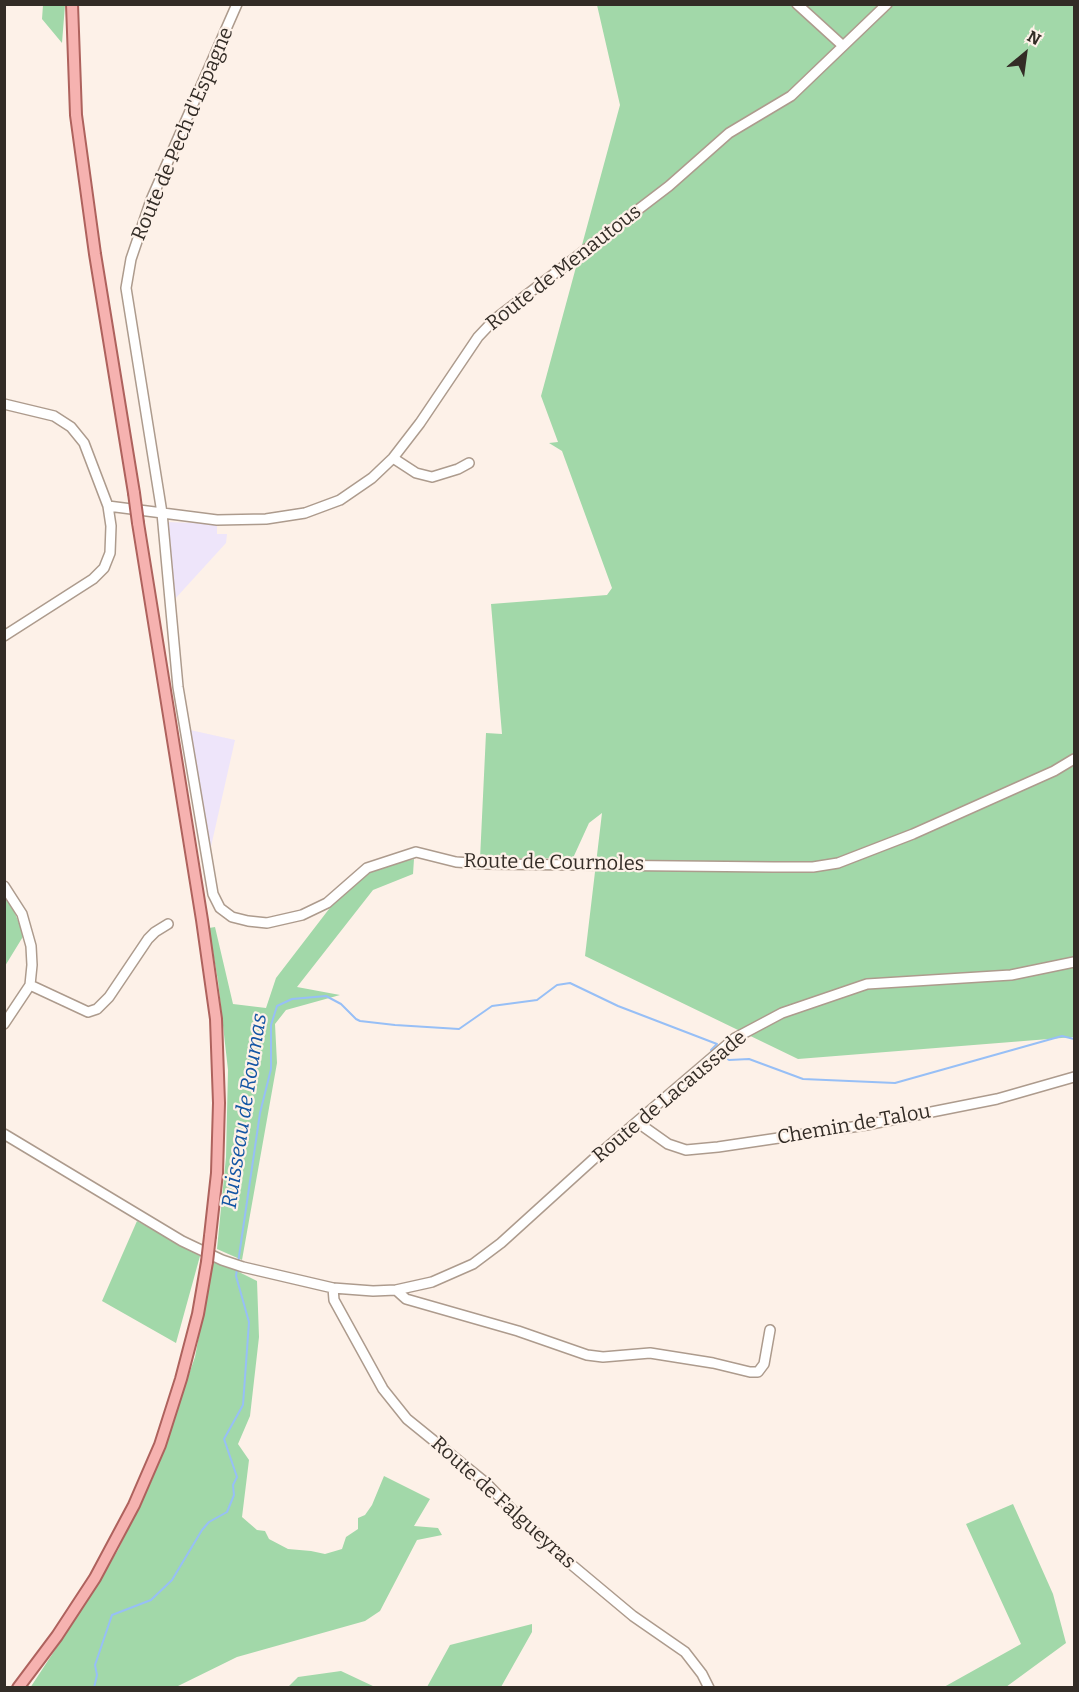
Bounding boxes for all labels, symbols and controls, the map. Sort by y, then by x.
street label: Route de Pech d'Espagne [127,24,239,244]
north arrow [995,24,1055,84]
text: N [1024,27,1044,49]
street label: Route de Menautous [482,200,646,336]
street label: Route de Cournoles [464,849,644,877]
water label: Ruisseau de Roumas [217,1012,273,1210]
street label: Route de Lacaussade [588,1026,752,1168]
street label: Chemin de Talou [775,1100,933,1150]
street label: Route de Falgueyras [426,1432,580,1574]

